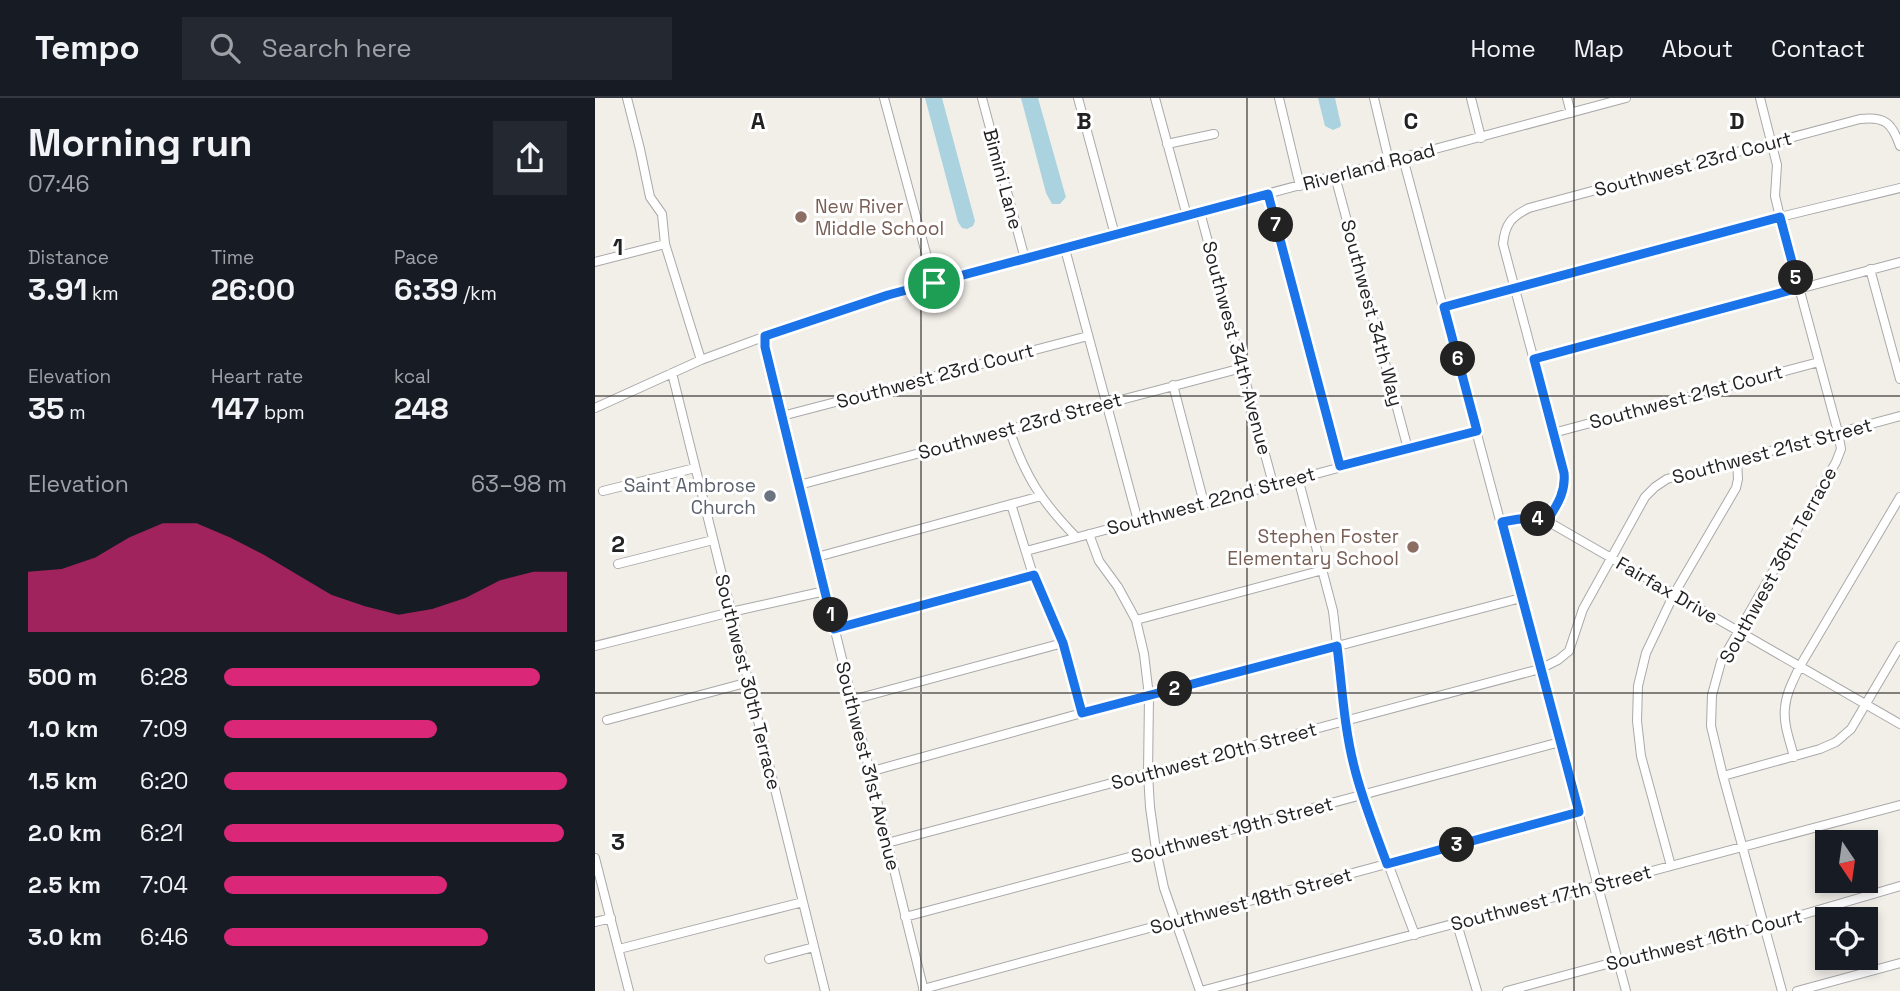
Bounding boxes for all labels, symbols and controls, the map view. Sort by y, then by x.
search box [182,17,672,80]
text: Tempo [35,27,140,69]
icon: search [206,29,244,67]
text: Search here [262,31,412,65]
text: Home [1470,33,1536,64]
text: Map [1574,33,1624,64]
text: About [1662,33,1733,64]
text: Contact [1771,33,1865,64]
text: A [751,106,766,136]
text: B [1076,106,1092,136]
text: C [1404,106,1418,136]
text: D [1729,106,1745,136]
text: Morning run [28,119,253,167]
button: share [493,121,567,195]
street label: Bimini Lane [978,126,1028,232]
street label: Southwest 23rd Court [1592,126,1794,202]
street label: Riverland Road [1300,137,1438,197]
text: 07:46 [28,169,90,199]
place label: New River Middle School [815,194,944,241]
pin: 7 [1259,208,1293,242]
marker: New River Middle School [793,209,809,225]
text: 7 [1270,212,1281,237]
street label: Southwest 34th Way [1335,217,1409,409]
text: 1 [613,232,623,262]
street label: Southwest 34th Avenue [1196,238,1278,458]
text: Distance [28,245,109,270]
text: Time [211,245,254,270]
text: Pace [394,245,438,270]
pin [904,253,964,313]
pin: 5 [1779,260,1813,296]
icon: arrive [915,264,953,302]
text: 5 [1790,265,1801,290]
text: 3.91 [28,270,87,309]
text: 26:00 [211,270,295,309]
text: 6:39 [394,270,458,309]
text: km [87,281,119,306]
text: /km [458,281,497,306]
street label: Southwest 23rd Court [834,338,1036,414]
pin: 6 [1441,342,1475,376]
text: 6 [1452,346,1463,371]
street label: Southwest 21st Court [1587,359,1785,435]
text: Elevation [28,364,111,389]
text: Heart rate [211,364,303,389]
text: kcal [394,364,431,389]
street label: Southwest 23rd Street [915,387,1125,465]
text: 35 [28,389,64,428]
text: 147 [211,389,259,428]
text: 248 [394,389,448,428]
text: m [64,400,85,425]
text: bpm [259,400,305,425]
street label: Southwest 21st Street [1669,412,1875,490]
street label: Southwest 22nd Street [1104,461,1318,541]
street label: Southwest 36th Terrace [1714,462,1842,668]
text: Elevation [28,469,129,499]
text: 63–98 m [471,469,567,499]
place label: Saint Ambrose Church [624,473,756,520]
marker: Saint Ambrose Church [762,488,778,504]
pin: 4 [1521,502,1555,536]
text: 4 [1531,506,1544,531]
place label: Stephen Foster Elementary School [1227,524,1399,571]
text: 2 [611,529,625,559]
marker: Stephen Foster Elementary School [1405,539,1421,555]
street label: Fairfax Drive [1612,551,1722,629]
street label: Southwest 30th Terrace [709,572,787,792]
pin: 1 [813,598,849,632]
text: 1 [826,602,835,627]
street label: Southwest 31st Avenue [830,659,906,873]
text: 500 m [28,662,97,692]
text: 6:28 [140,662,188,692]
pin: 2 [1157,672,1193,706]
text: 2 [1169,676,1180,701]
text: 1.0 km [28,714,98,744]
text: 7:09 [140,714,188,744]
street label: Southwest 20th Street [1108,716,1320,796]
text: 1.5 km [28,766,98,796]
text: 6:20 [140,766,189,796]
street label: Southwest 19th Street [1128,791,1336,869]
text: 2.0 km [28,818,102,848]
text: 6:21 [140,818,183,848]
text: 3 [611,827,625,857]
pin: 3 [1439,828,1475,862]
north arrow [1815,830,1878,892]
map controls [1815,830,1878,970]
text: 3 [1451,832,1462,857]
street label: Southwest 17th Street [1448,859,1654,937]
street label: Southwest 18th Street [1147,862,1355,940]
text: 2.5 km [28,870,101,900]
text: 7:04 [140,870,188,900]
street label: Southwest 16th Court [1603,904,1805,976]
button: locate [1815,907,1878,970]
text: 3.0 km [28,922,102,952]
text: 6:46 [140,922,188,952]

